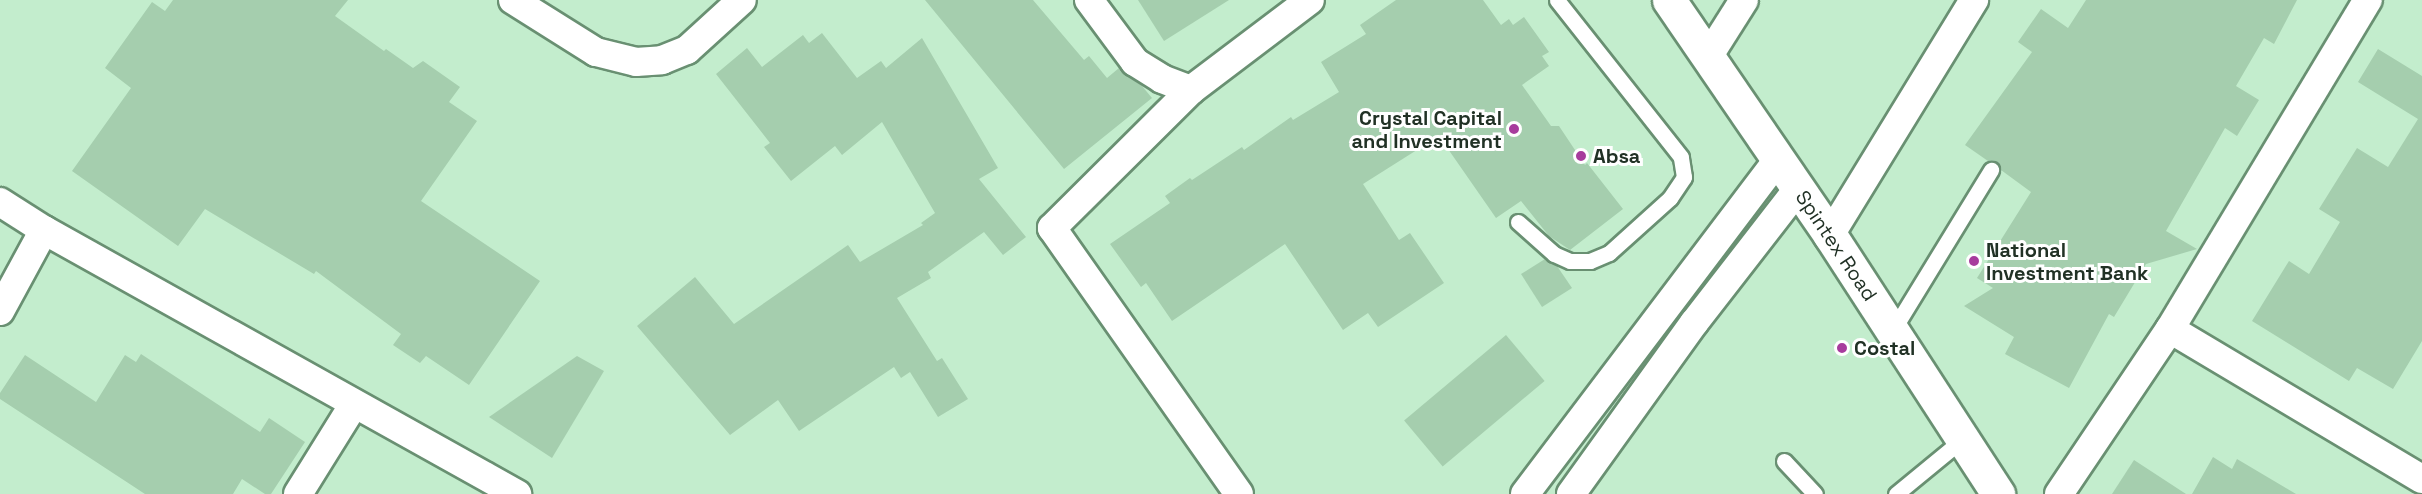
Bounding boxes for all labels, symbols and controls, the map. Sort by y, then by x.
place label: Crystal Capital and Investment [1352,106,1502,153]
marker: Crystal Capital and Investment [1507,122,1521,136]
place label: Absa [1593,144,1640,168]
marker: Absa [1574,149,1588,163]
street label: Spintex Road [1790,186,1882,306]
place label: National Investment Bank [1986,238,2148,285]
marker: National Investment Bank [1967,254,1981,268]
place label: Costal [1854,336,1915,360]
marker: Costal [1835,341,1849,355]

